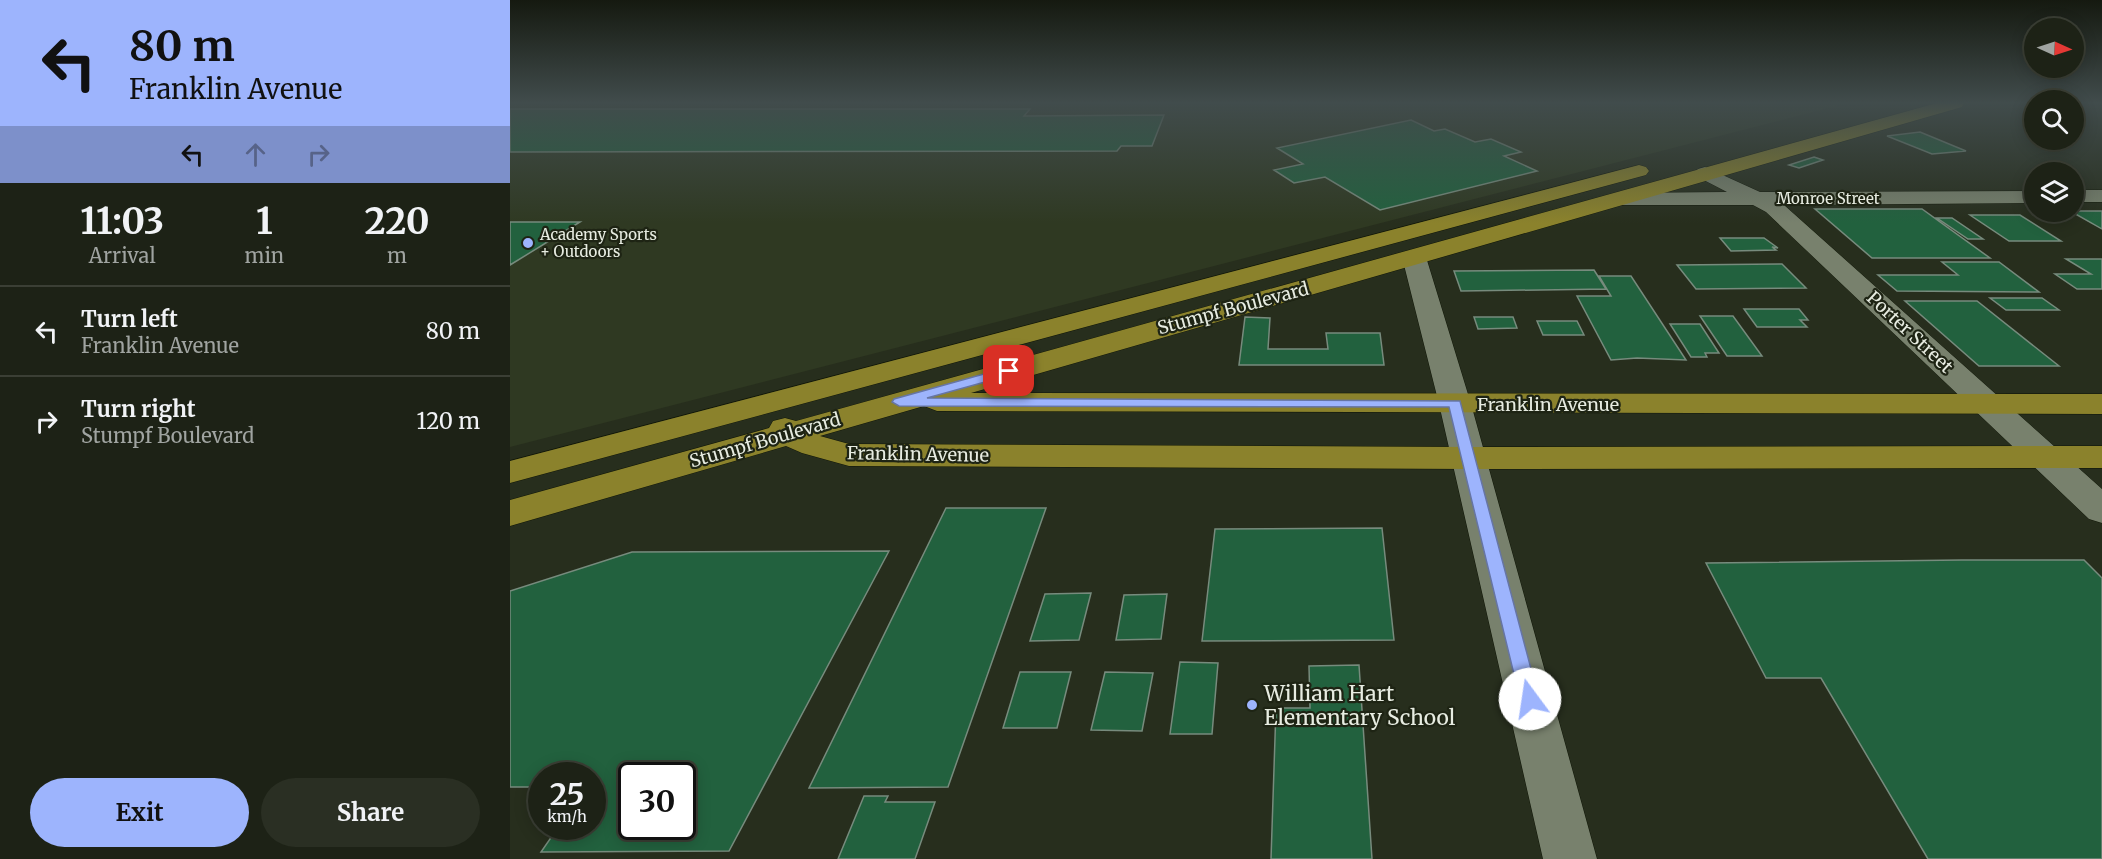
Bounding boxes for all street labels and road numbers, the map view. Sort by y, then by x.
street label: Monroe Street [1776,189,1880,208]
street label: Stumpf Boulevard [1155,277,1311,339]
street label: Porter Street [1862,286,1958,378]
street label: Franklin Avenue [1477,393,1619,416]
street label: Stumpf Boulevard [687,407,843,473]
street label: Franklin Avenue [847,441,989,467]

